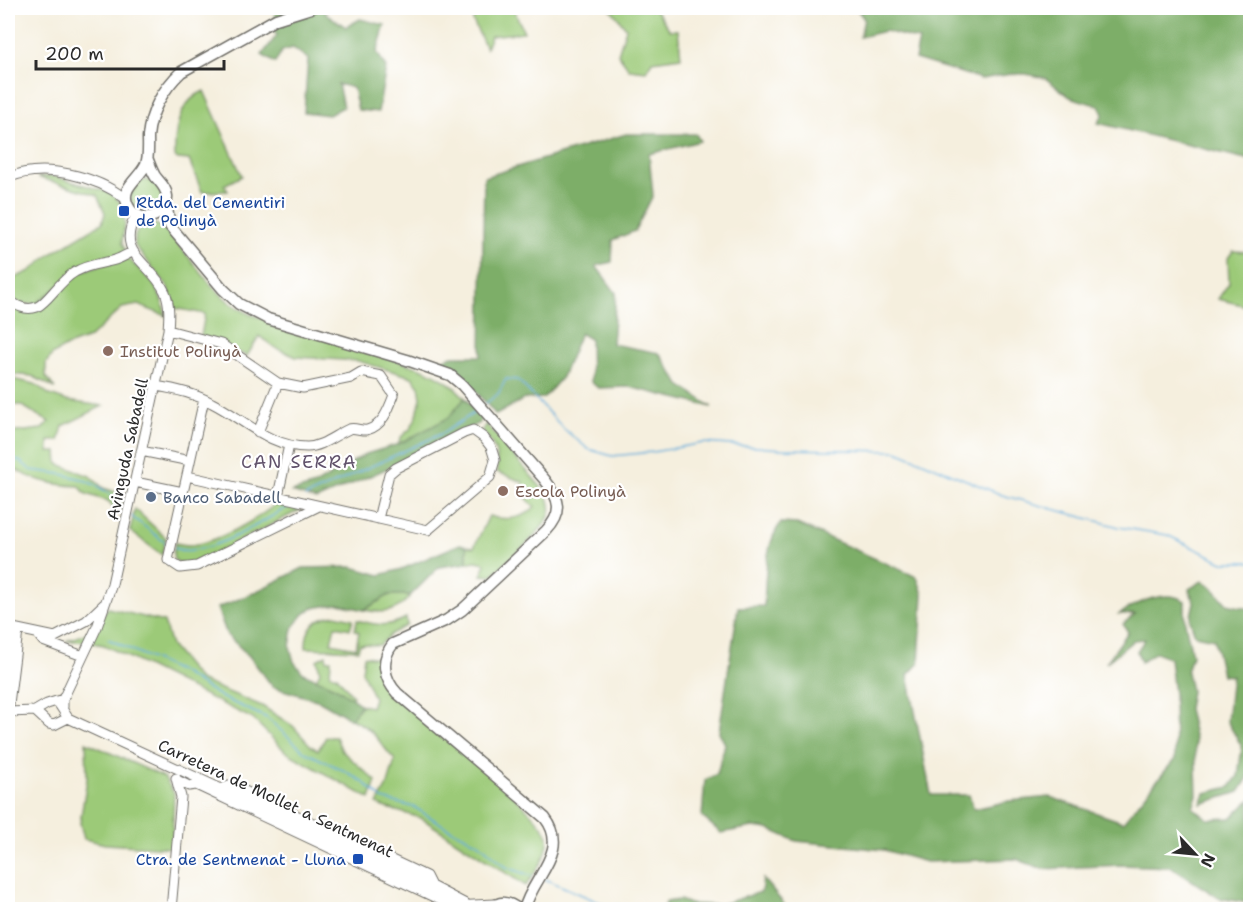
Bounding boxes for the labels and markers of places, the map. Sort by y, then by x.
place label: Rtda. del Cementiri de Polinyà [136,192,285,231]
marker: Rtda. del Cementiri de Polinyà [117,204,131,218]
place label: Institut Polinyà [120,341,241,362]
marker: Institut Polinyà [101,344,115,358]
place label: Escola Polinyà [515,481,626,502]
marker: Escola Polinyà [496,484,510,498]
place label: Banco Sabadell [163,487,281,508]
marker: Banco Sabadell [144,490,158,504]
place label: Ctra. de Sentmenat - Lluna [136,849,346,870]
marker: Ctra. de Sentmenat - Lluna [351,852,365,866]

